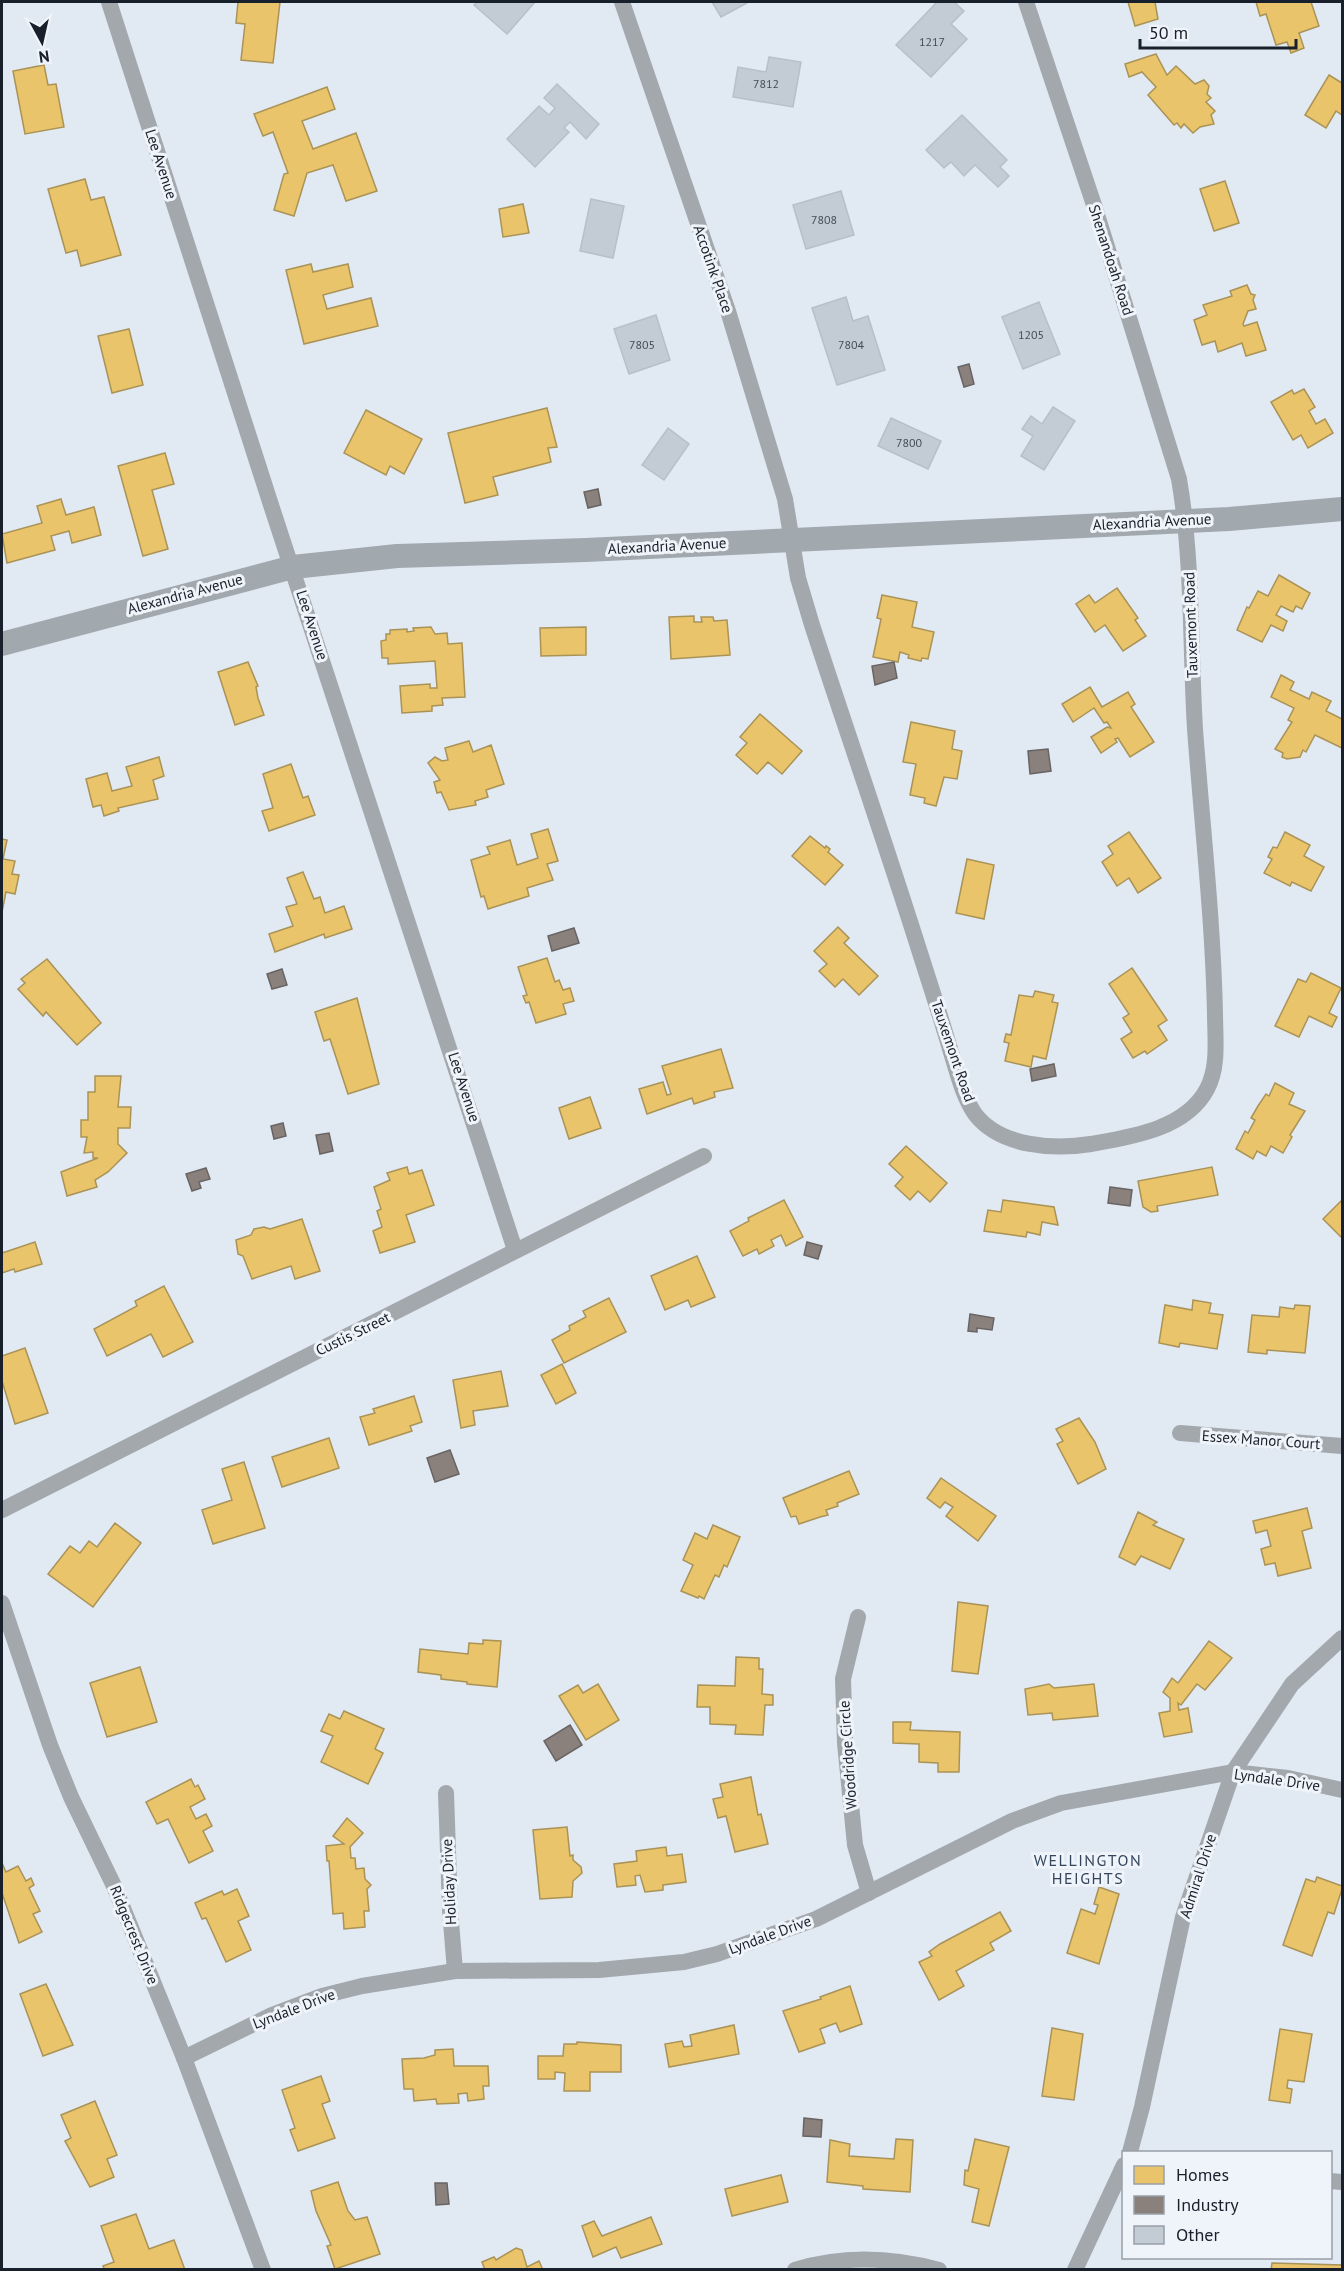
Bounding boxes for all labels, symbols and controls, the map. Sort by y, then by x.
north arrow [12,12,72,72]
scale bar [1140,12,1296,50]
text: 50 m [1149,21,1188,44]
house number: 1217 [919,34,945,49]
text: N [37,46,51,67]
house number: 7812 [753,76,779,91]
street label: Lee Avenue [141,127,182,201]
street label: Shenandoah Road [1085,202,1138,318]
house number: 7808 [811,212,837,227]
street label: Accotink Place [690,222,737,315]
house number: 1205 [1018,327,1044,342]
house number: 7805 [629,337,655,352]
house number: 7804 [838,337,865,352]
house number: 7800 [896,435,923,450]
street label: Alexandria Avenue [1092,509,1212,534]
street label: Alexandria Avenue [607,533,727,558]
street label: Alexandria Avenue [125,569,245,618]
street label: Tauxemont Road [1179,571,1202,679]
street label: Lee Avenue [292,588,333,662]
street label: Tauxemont Road [927,997,980,1104]
street label: Lee Avenue [444,1050,485,1124]
street label: Custis Street [312,1307,393,1360]
street label: Essex Manor Court [1201,1426,1321,1453]
street label: Woodridge Circle [834,1700,861,1810]
street label: Lyndale Drive [1233,1764,1321,1795]
street label: Admiral Drive [1175,1831,1220,1920]
street label: Holiday Drive [437,1839,460,1926]
district label: WELLINGTON HEIGHTS [1034,1850,1142,1888]
street label: Ridgecrest Drive [106,1883,163,1987]
street label: Lyndale Drive [726,1911,814,1958]
street label: Lyndale Drive [250,1984,338,2033]
legend [1122,2151,1332,2259]
text: Homes [1176,2163,1229,2186]
text: Industry [1176,2193,1239,2216]
text: Other [1176,2223,1220,2246]

